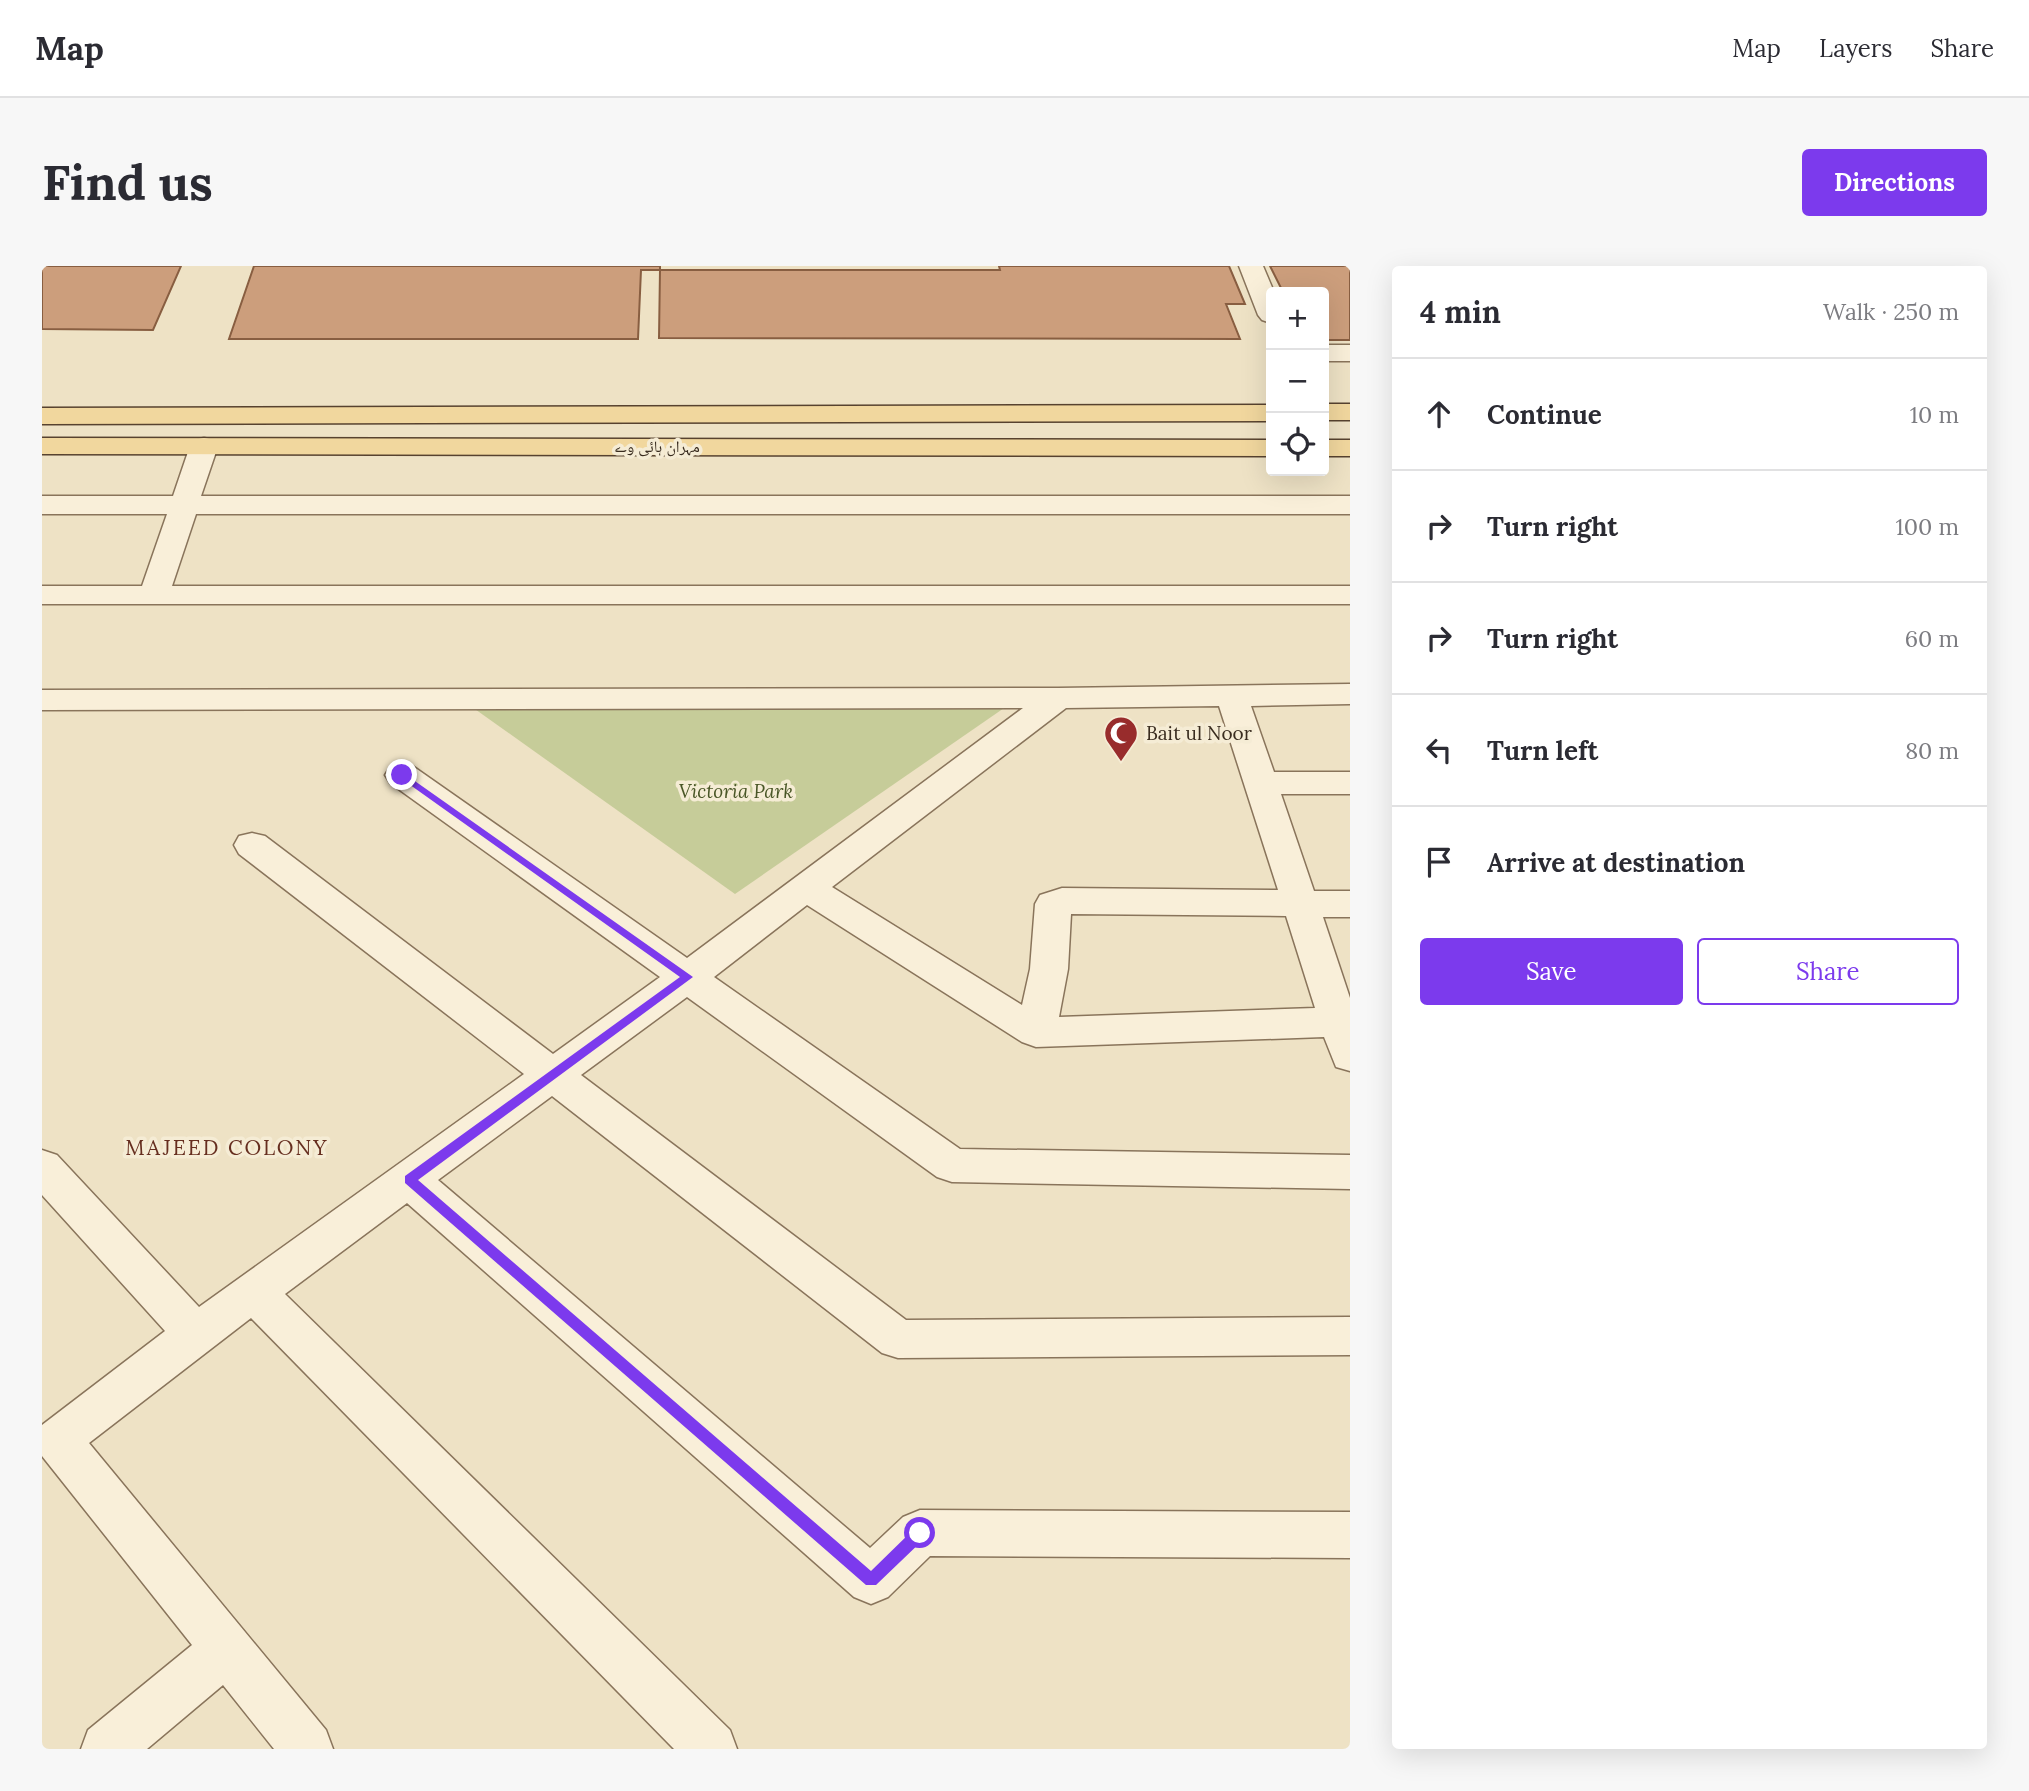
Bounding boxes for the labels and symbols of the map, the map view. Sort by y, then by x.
street label: مہران ہائی وے [614,436,700,457]
mosque icon: Bait ul Noor [1102,714,1140,763]
place label: Bait ul Noor [1146,721,1253,745]
route end [386,759,417,790]
park label: Victoria Park [679,779,793,803]
district label: MAJEED COLONY [125,1134,329,1161]
route start [904,1517,935,1548]

